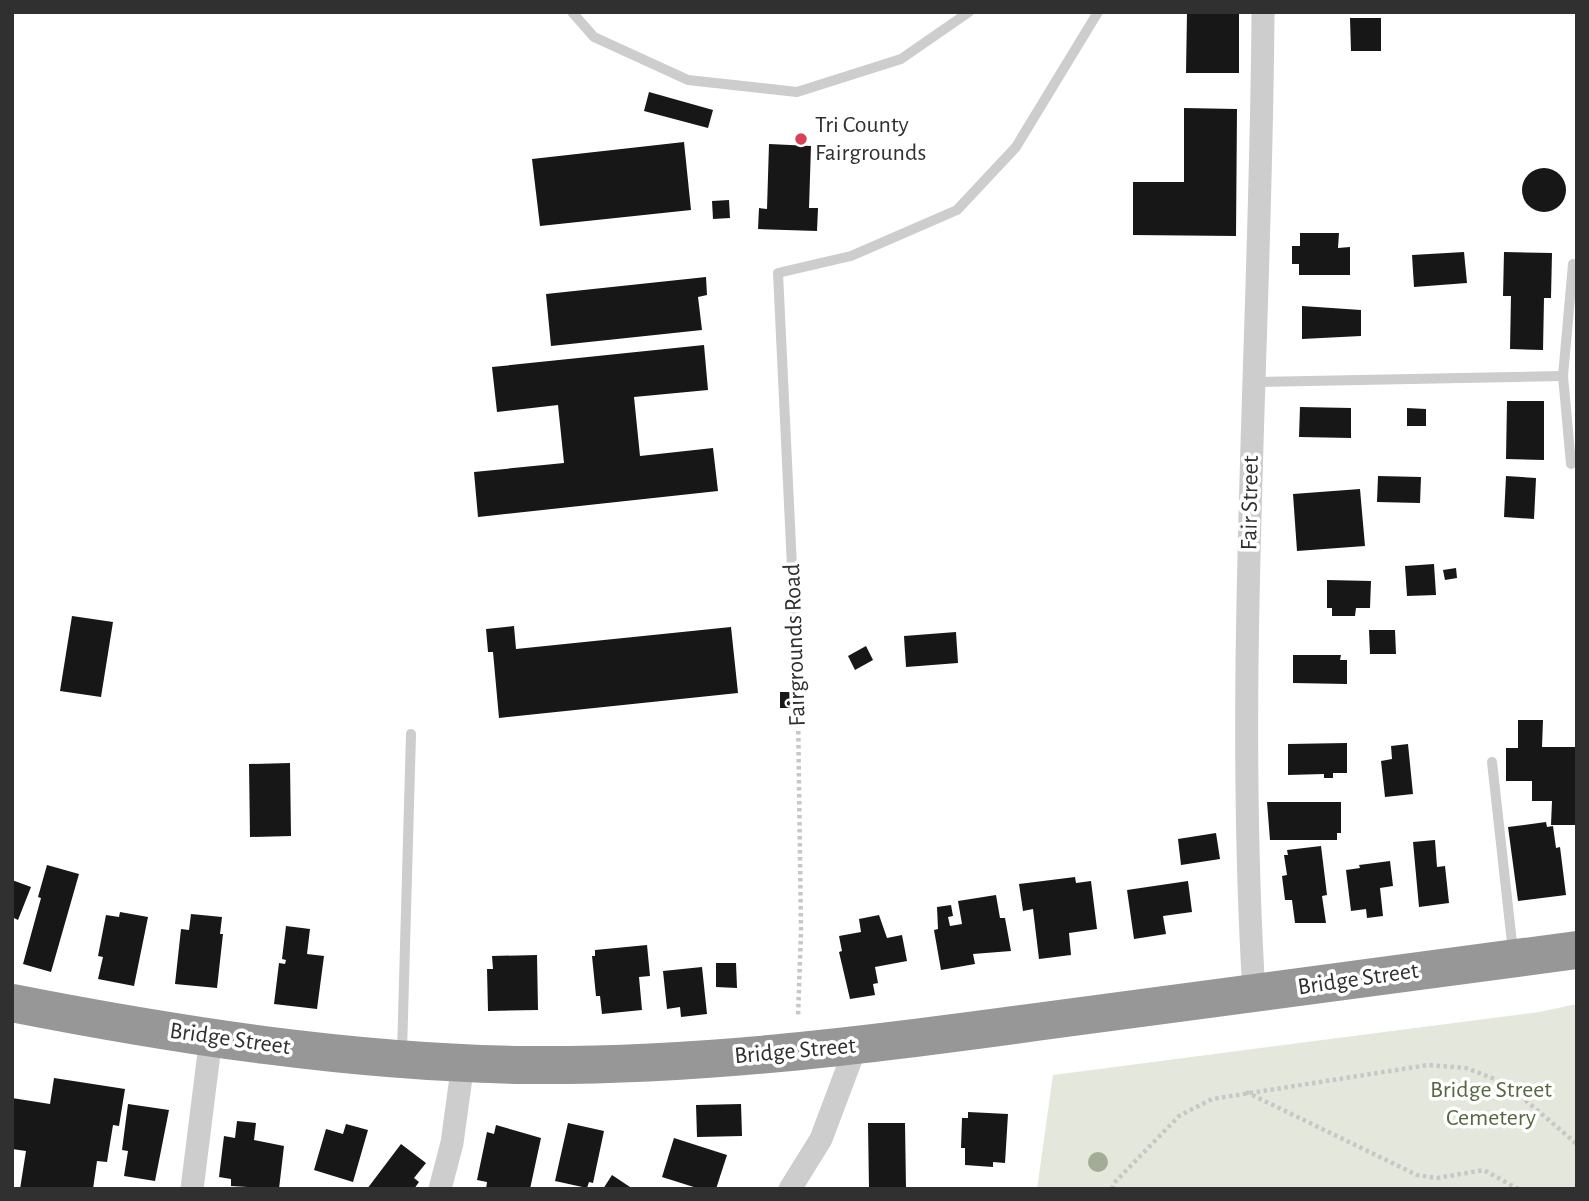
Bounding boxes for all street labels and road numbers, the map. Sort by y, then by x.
street label: Fair Street [1237,455,1263,551]
street label: Fairgrounds Road [780,563,810,727]
street label: Bridge Street [1296,959,1420,999]
street label: Bridge Street [168,1019,292,1059]
street label: Bridge Street [733,1034,857,1068]

